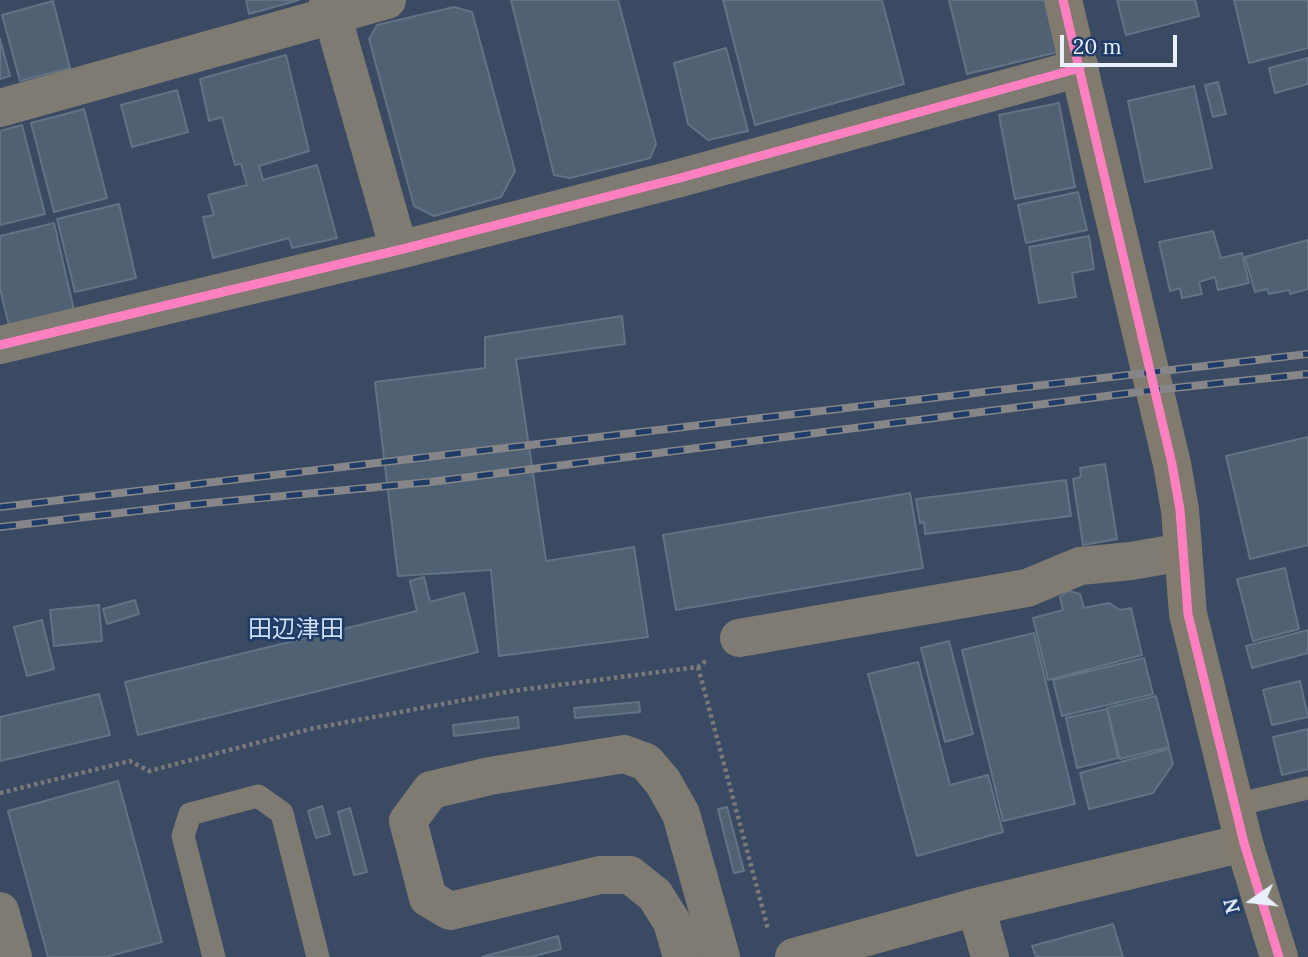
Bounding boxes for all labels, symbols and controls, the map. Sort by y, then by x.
scale bar [1063,21,1180,65]
text: 20 m [1073,33,1122,60]
district label: 田辺津田 [248,616,344,644]
north arrow [1217,866,1287,936]
text: N [1218,896,1245,916]

